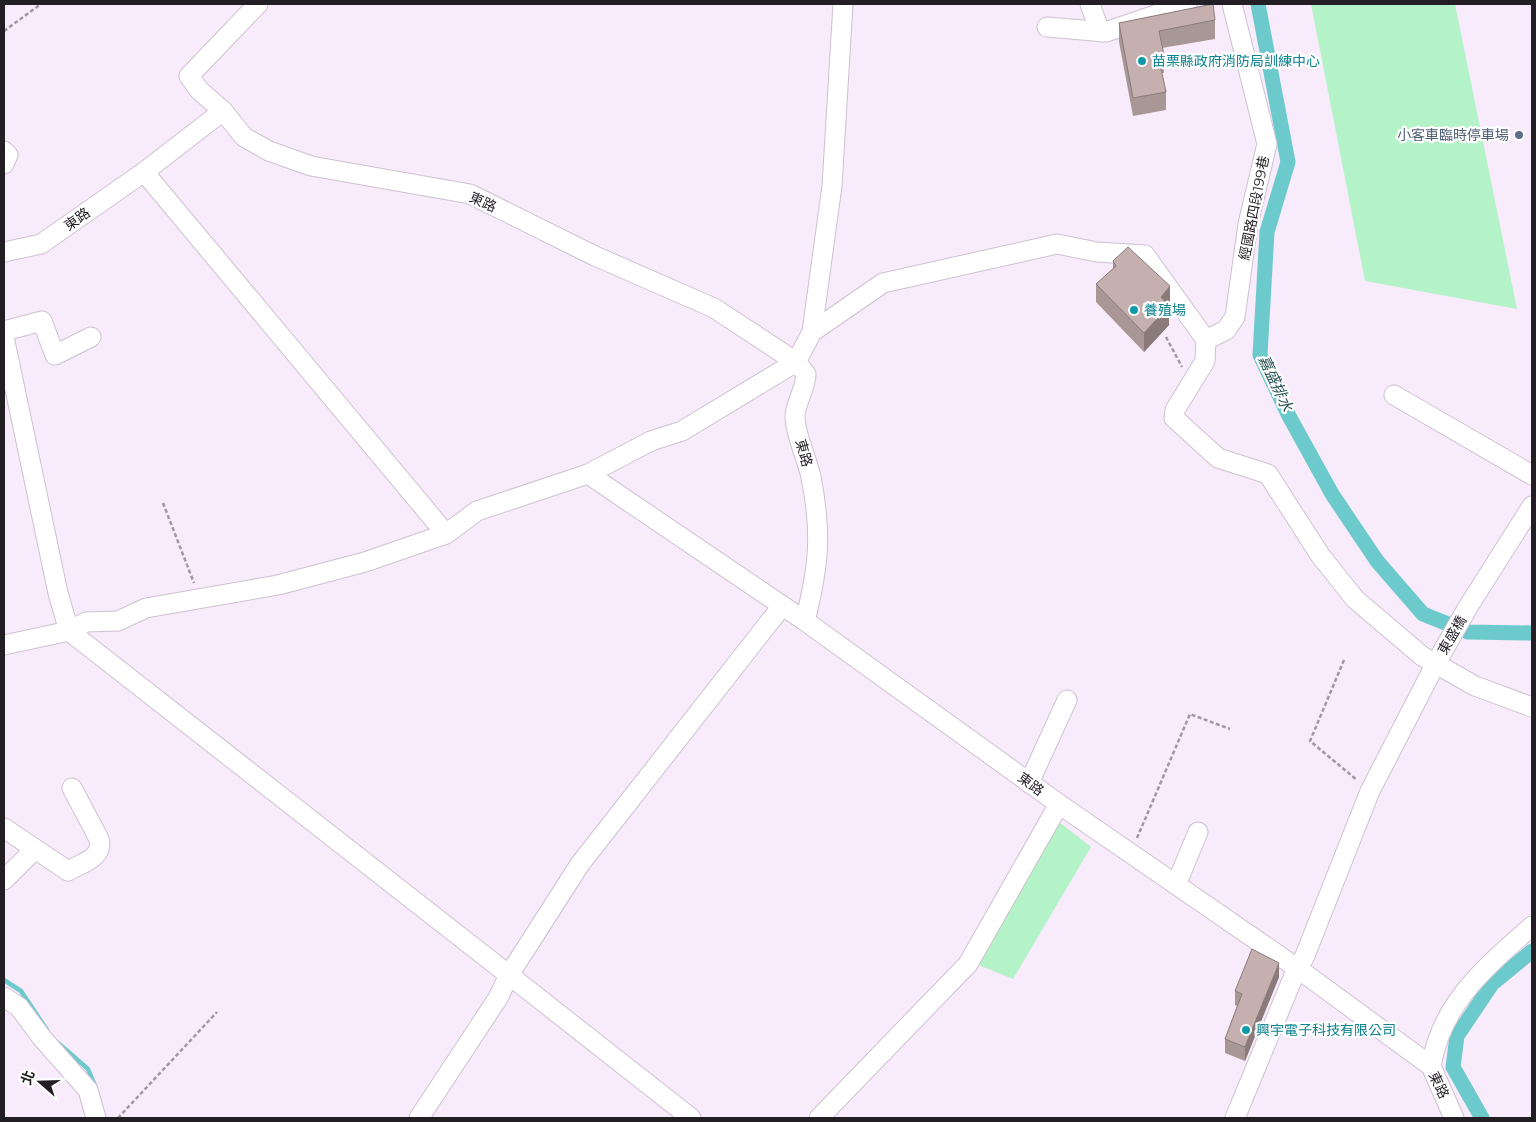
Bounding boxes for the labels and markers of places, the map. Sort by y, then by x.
place label: 苗栗縣政府消防局訓練中心 [1152,52,1320,70]
marker: 苗栗縣政府消防局訓練中心 [1136,55,1148,67]
place label: 小客車臨時停車場 [1397,126,1509,144]
marker: 小客車臨時停車場 [1513,129,1525,141]
place label: 養殖場 [1144,301,1186,319]
marker: 養殖場 [1128,304,1140,316]
place label: 興宇電子科技有限公司 [1256,1021,1396,1039]
marker: 興宇電子科技有限公司 [1240,1024,1252,1036]

